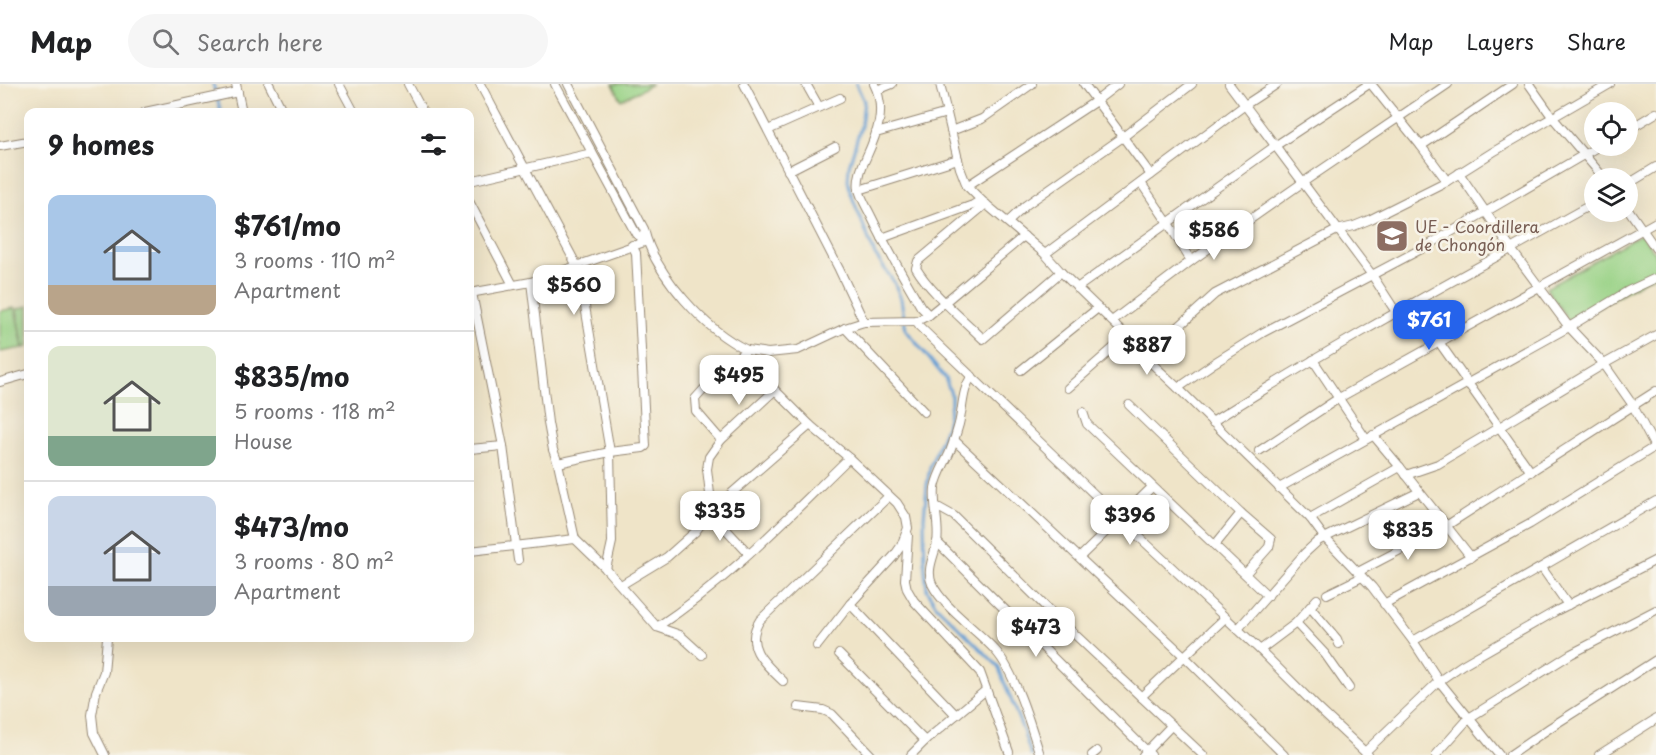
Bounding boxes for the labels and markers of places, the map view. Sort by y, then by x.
pin: $586 [1178,210,1250,261]
place label: UE - Coordillera de Chongón [1415,214,1540,256]
school or university icon: UE - Coordillera de Chongón [1374,218,1410,254]
pin: $560 [538,265,610,316]
pin: $761 [1393,300,1465,351]
pin: $887 [1111,325,1183,376]
pin: $495 [703,355,775,406]
pin: $335 [684,491,756,542]
pin: $396 [1094,495,1166,546]
pin: $835 [1372,510,1444,561]
pin: $473 [1000,607,1072,658]

